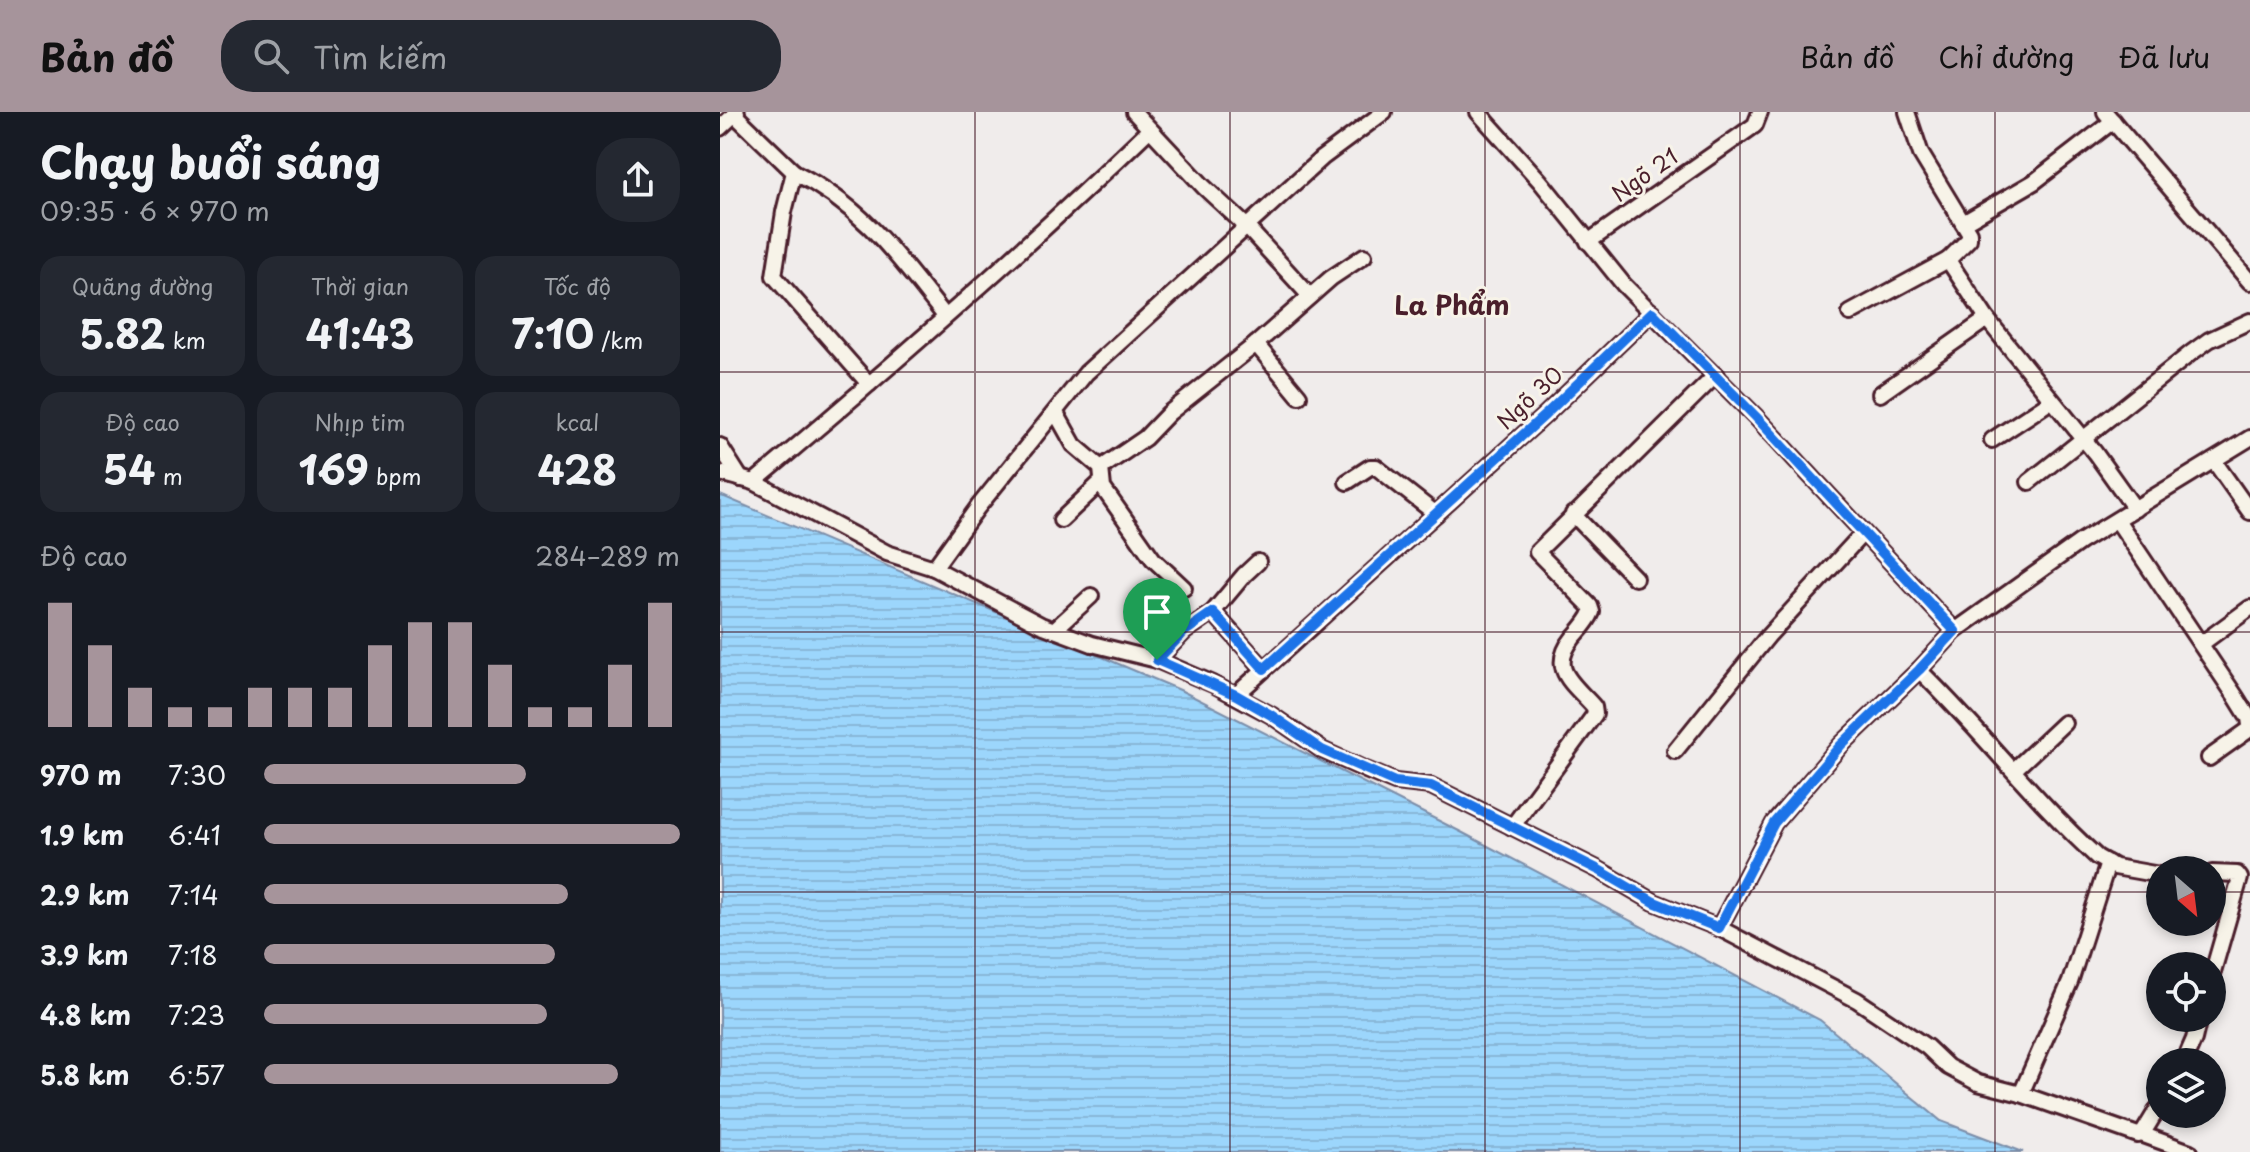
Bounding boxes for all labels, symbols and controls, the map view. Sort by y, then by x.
search box [221,20,781,92]
text: Bản đồ [40,28,173,85]
icon: search [249,34,293,78]
text: Tìm kiếm [313,34,447,79]
text: Bản đồ [1800,35,1894,78]
text: Chỉ đường [1938,35,2074,78]
text: Đã lưu [2118,35,2210,78]
text: Chạy buổi sáng [40,128,381,194]
button: share [596,138,680,222]
street label: Ngõ 21 [1604,139,1684,209]
text: 09:35 · 6 × 970 m [40,191,270,230]
text: Quãng đường [72,269,214,302]
text: Thời gian [311,269,409,302]
text: Tốc độ [544,269,611,302]
district label: La Phẩm [1394,285,1510,324]
text: 5.82 [80,302,166,363]
text: 41:43 [306,302,414,363]
text: 7:10 [511,302,594,363]
text: km [166,323,206,356]
text: /km [594,323,643,356]
street label: Ngõ 30 [1489,358,1569,436]
text: Độ cao [106,405,180,438]
text: Nhịp tim [315,405,405,438]
text: kcal [555,405,599,438]
text: 54 [103,438,155,499]
text: 169 [298,438,369,499]
text: 428 [538,438,617,499]
text: m [155,459,183,492]
text: bpm [369,459,422,492]
text: Độ cao [40,536,128,575]
text: 284–289 m [535,536,680,575]
pin [1123,578,1191,660]
icon: arrive [1135,590,1179,634]
text: 970 m [40,755,122,794]
text: 7:30 [168,755,226,794]
text: 1.9 km [40,815,124,854]
text: 6:41 [168,815,221,854]
north arrow [2146,856,2226,936]
map controls [2146,856,2226,1128]
text: 2.9 km [40,875,130,914]
text: 7:14 [168,875,219,914]
text: 3.9 km [40,935,129,974]
text: 7:18 [168,935,218,974]
button: locate [2146,952,2226,1032]
text: 4.8 km [40,995,131,1034]
text: 7:23 [168,995,225,1034]
button: layers [2146,1048,2226,1128]
text: 5.8 km [40,1055,130,1094]
text: 6:57 [168,1055,225,1094]

